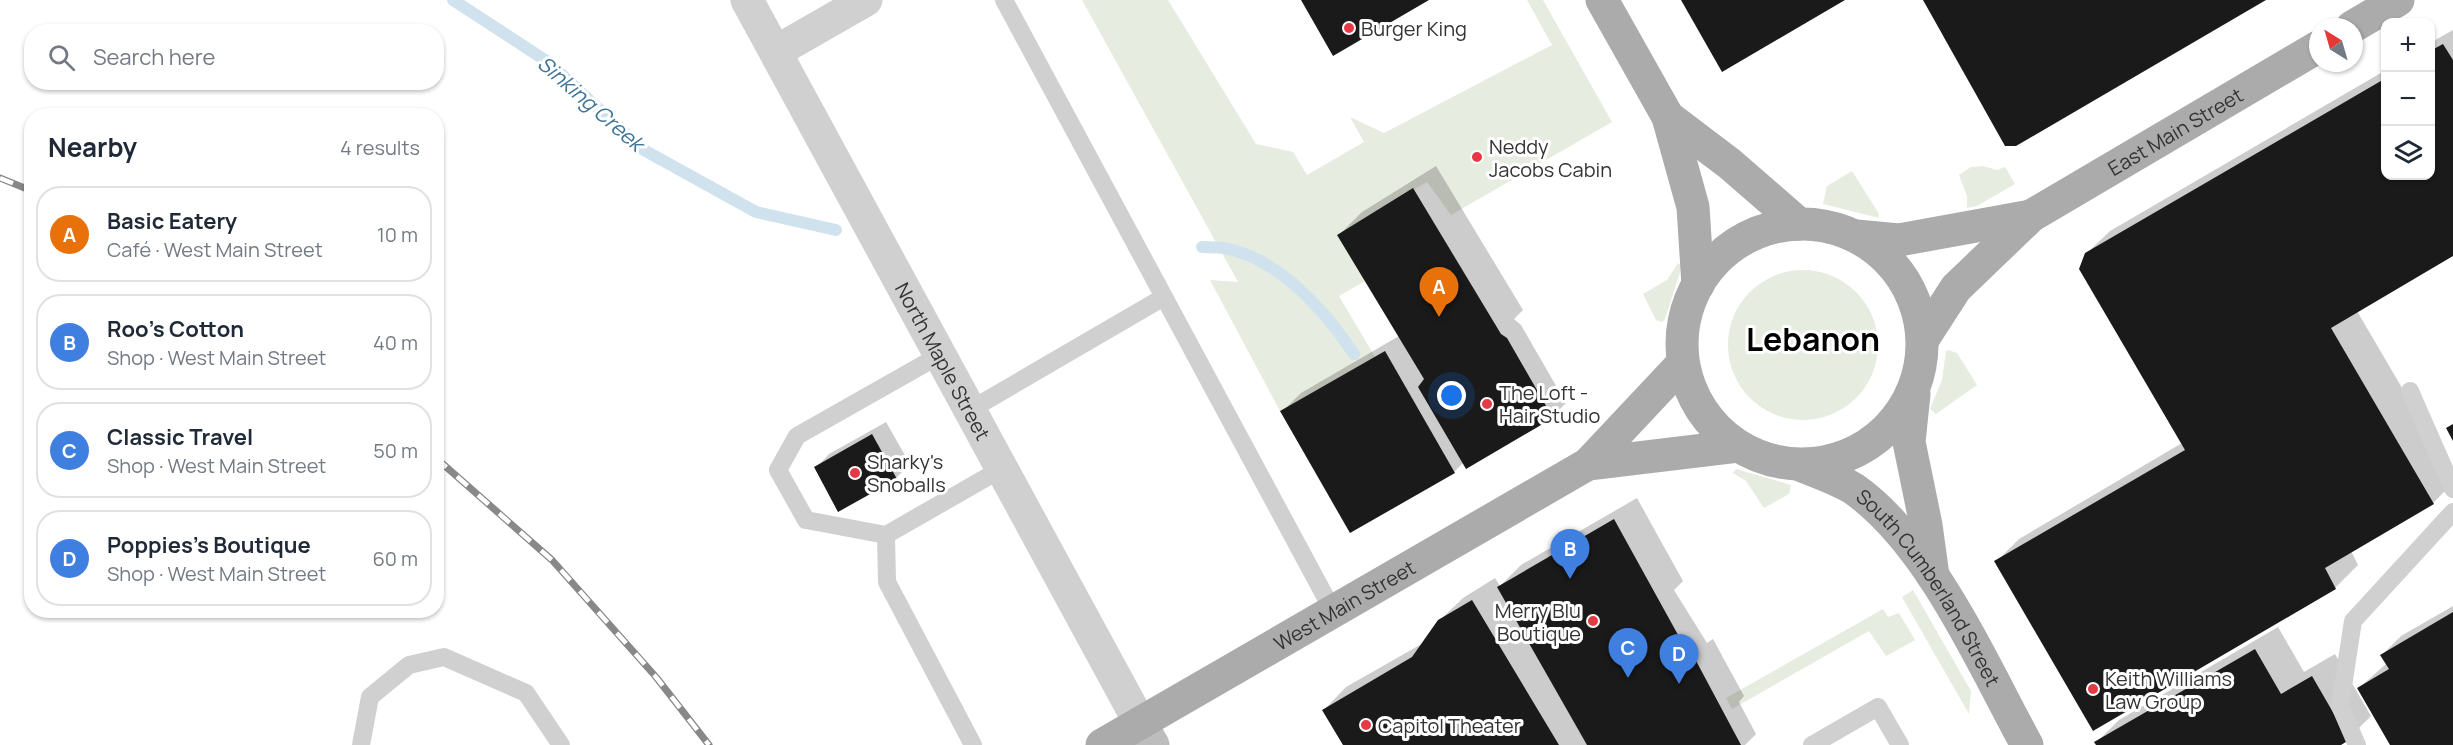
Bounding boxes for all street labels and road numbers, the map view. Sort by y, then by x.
street label: East Main Street [2103,81,2248,181]
street label: North Maple Street [889,278,997,445]
street label: South Cumberland Street [1851,482,2007,691]
street label: West Main Street [1269,553,1420,656]

